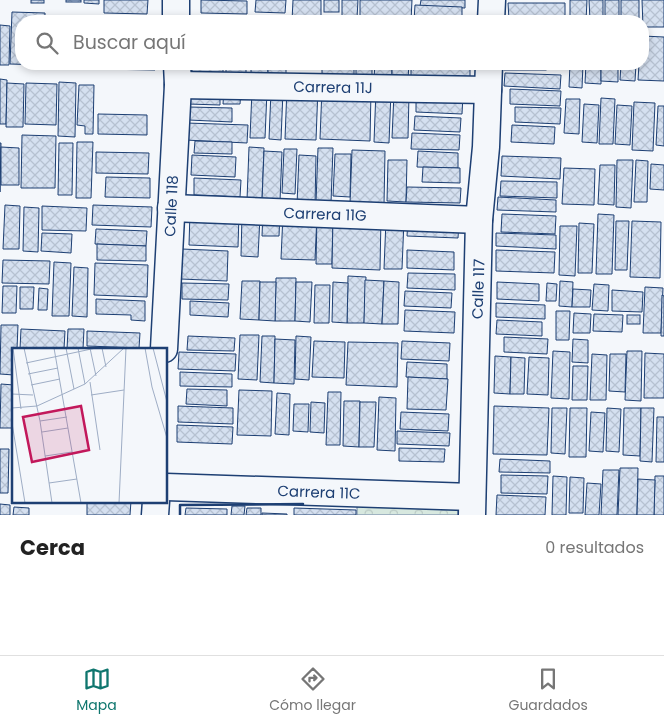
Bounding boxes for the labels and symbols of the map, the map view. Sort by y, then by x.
street label: Carrera 11J [293,76,373,98]
street label: Calle 118 [159,175,183,237]
street label: Carrera 11G [283,202,367,226]
street label: Calle 117 [466,259,490,319]
inset map [12,348,168,502]
street label: Carrera 11C [277,480,361,504]

